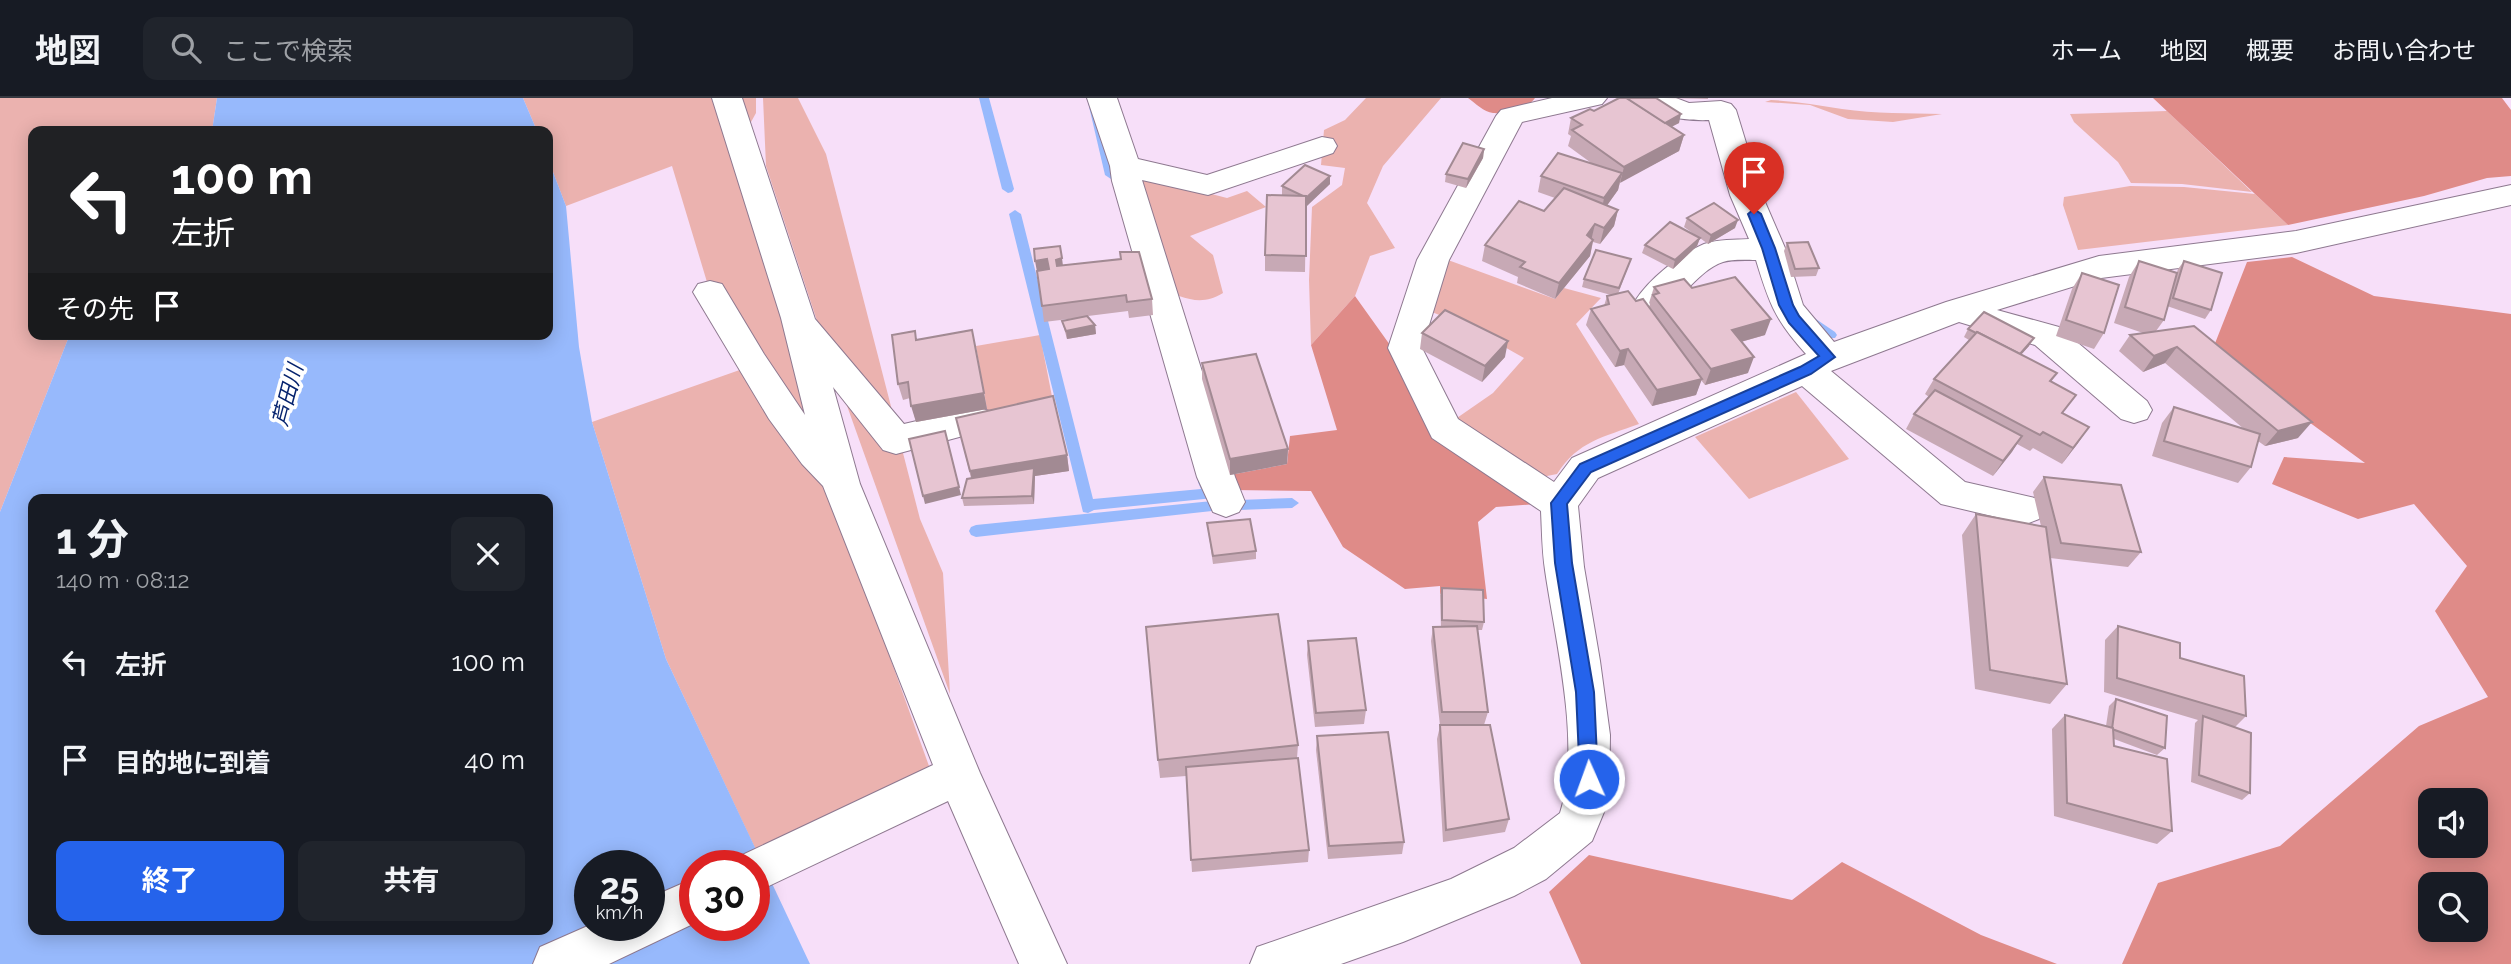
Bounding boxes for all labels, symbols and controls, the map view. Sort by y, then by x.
search box [143,17,633,80]
icon: search [167,29,205,67]
text: 地図 [35,31,101,70]
text: ここで検索 [223,36,353,66]
text: ホーム [2051,36,2122,65]
text: 地図 [2160,36,2208,65]
text: 概要 [2246,36,2294,65]
text: お問い合わせ [2332,36,2476,65]
pin [1724,142,1784,214]
text: 100 m [171,148,313,205]
icon: arrive [1735,153,1773,191]
icon: left [56,154,147,245]
text: 左折 [171,214,235,251]
icon: arrive [148,287,186,325]
text: その先 [56,294,134,324]
water label: 芦田川 [267,359,308,429]
text: 1 分 [56,515,129,564]
button: close [451,517,525,591]
text: 140 m · 08:12 [56,566,189,593]
icon: left [56,643,94,681]
text: 100 m [452,647,525,677]
text: 左折 [115,650,167,680]
icon: arrive [56,741,94,779]
position arrow [1552,742,1626,816]
text: 40 m [464,745,525,775]
text: 目的地に到着 [115,748,271,778]
map controls [2418,788,2488,942]
button: sound [2418,788,2488,858]
button: 終了 [56,841,284,921]
button: 共有 [298,841,525,921]
speed limit sign: 30 [679,850,770,941]
text: 25 [600,866,639,907]
button: search [2418,872,2488,942]
text: km/h [596,902,643,923]

